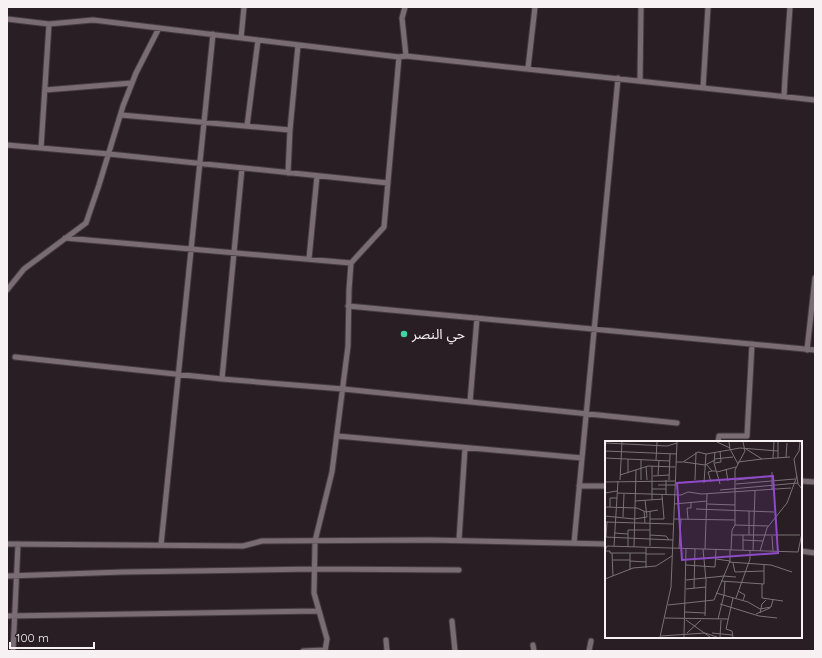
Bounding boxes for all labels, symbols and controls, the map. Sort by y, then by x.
place label: حي النصر [411,325,465,345]
marker: حي النصر [399,329,409,339]
inset map [605,441,802,638]
scale bar [10,624,94,650]
text: 100 m [16,630,49,645]

